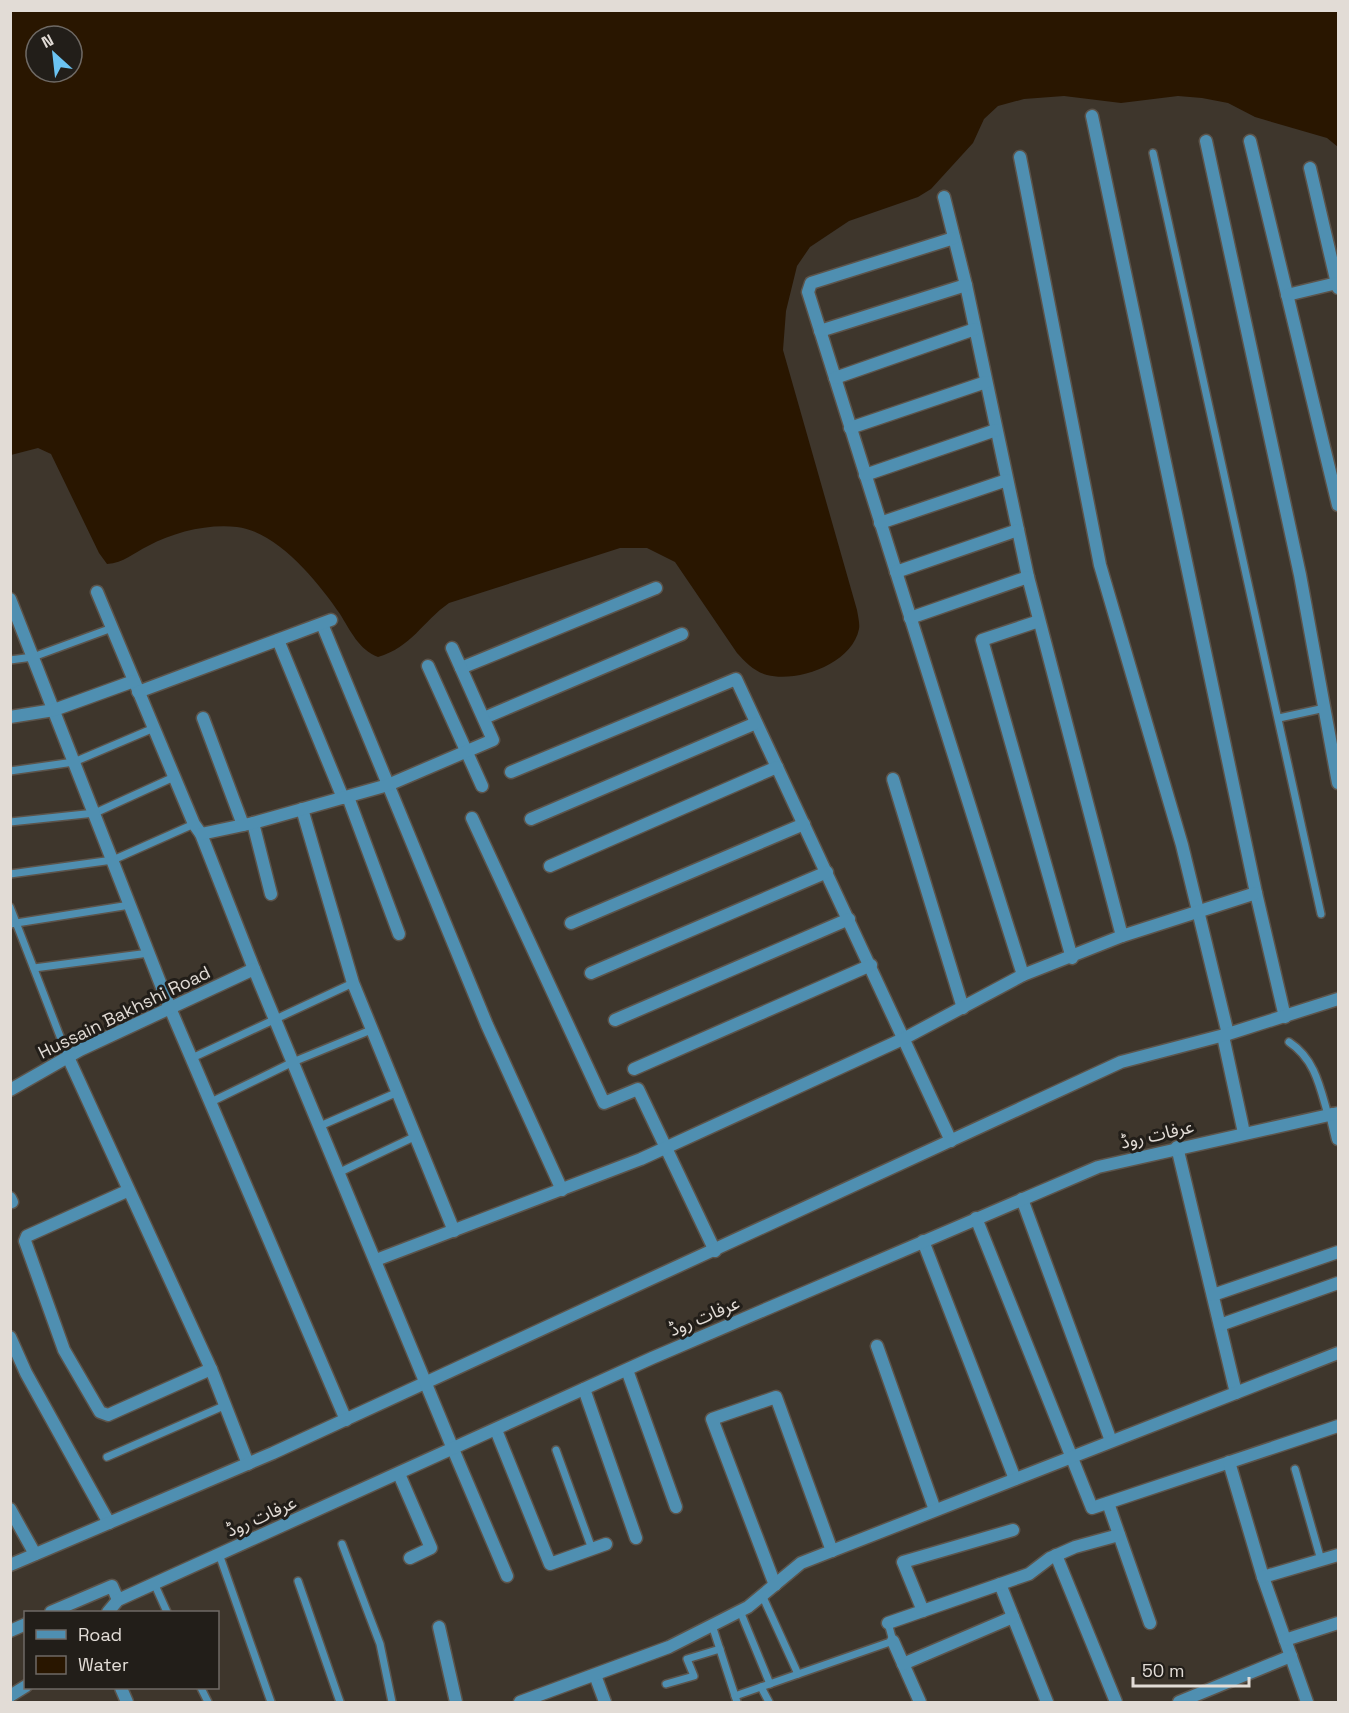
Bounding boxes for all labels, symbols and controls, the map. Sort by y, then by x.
north arrow [24,24,84,84]
text: N [38,29,57,53]
street label: Hussain Bakhshi Road [34,960,214,1064]
street label: عرفات روڈ [1118,1114,1196,1154]
street label: عرفات روڈ [665,1291,743,1341]
street label: عرفات روڈ [222,1490,300,1542]
legend [24,1611,219,1689]
text: Road [78,1623,122,1646]
scale bar [1133,1650,1248,1688]
text: Water [78,1653,129,1676]
text: 50 m [1142,1659,1184,1682]

